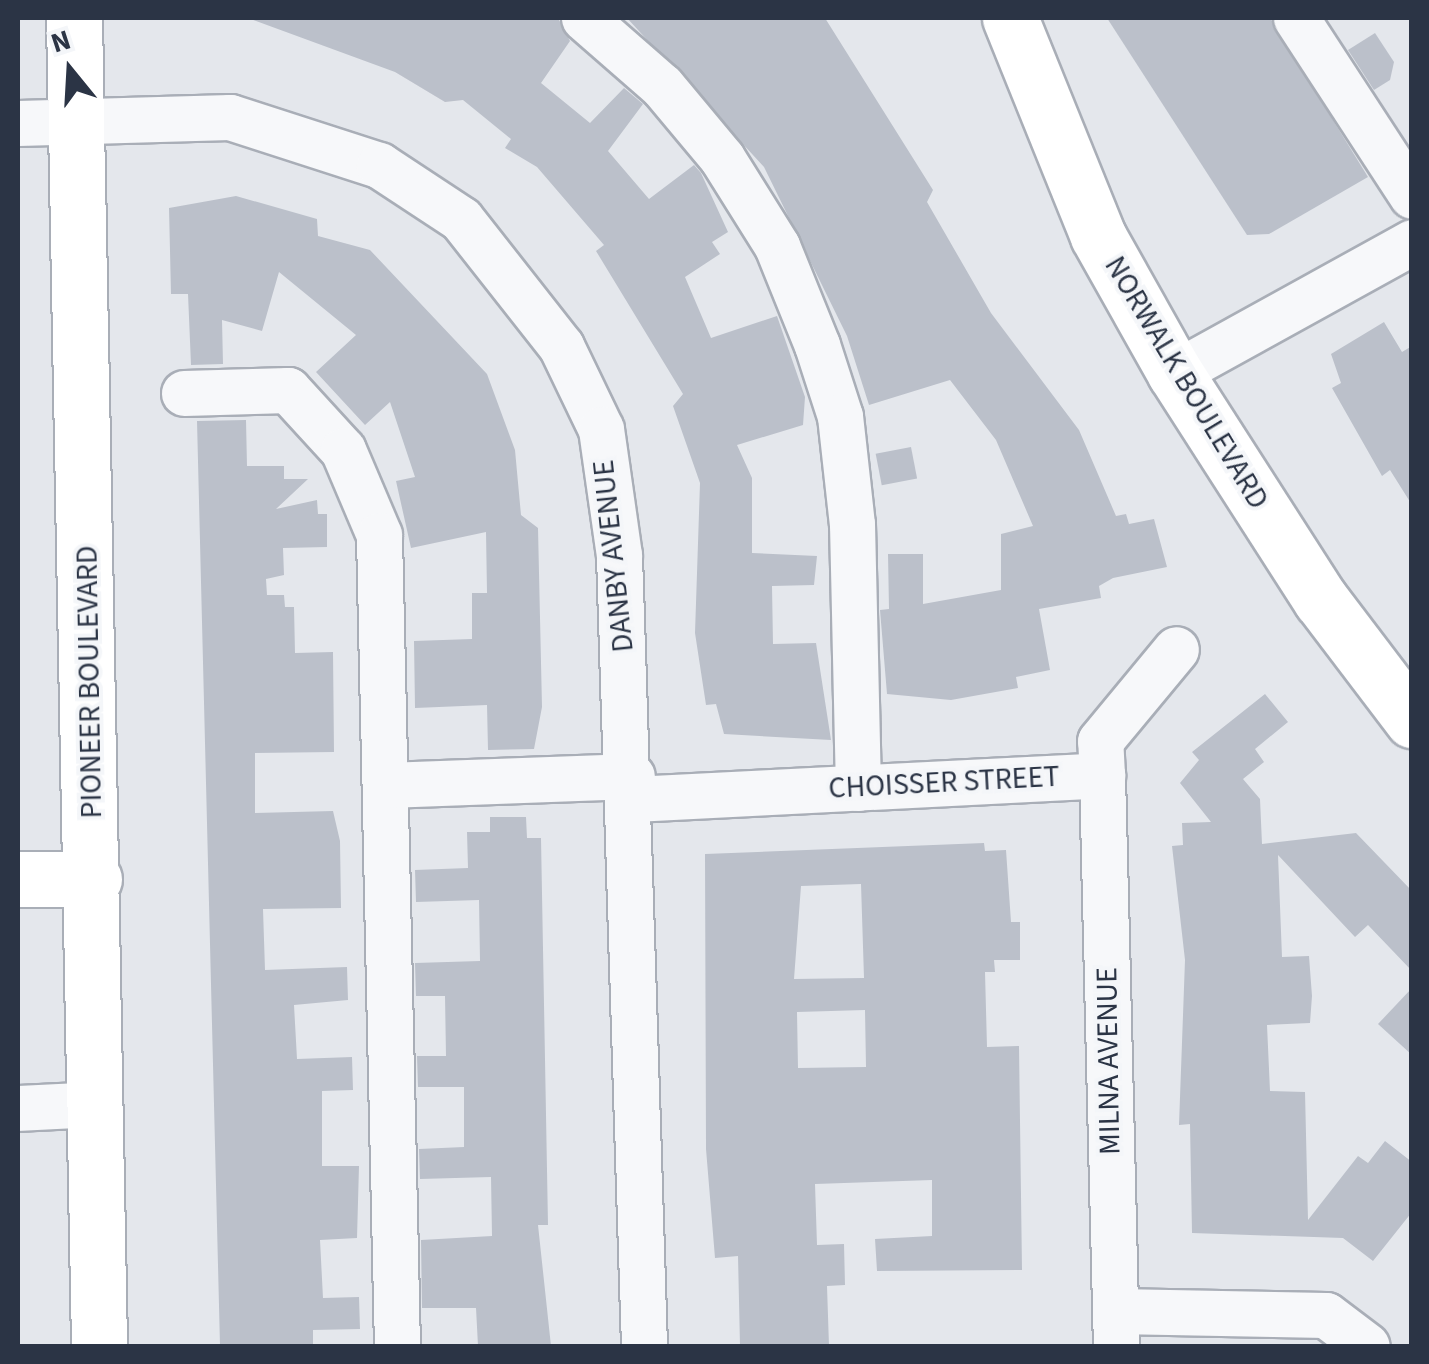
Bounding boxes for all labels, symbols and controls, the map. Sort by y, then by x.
north arrow [20,20,120,120]
text: N [46,20,76,63]
street label: NORWALK BOULEVARD [1096,250,1276,516]
street label: DANBY AVENUE [586,458,642,654]
street label: PIONEER BOULEVARD [70,545,110,819]
street label: CHOISSER STREET [828,759,1060,807]
street label: MILNA AVENUE [1089,967,1129,1155]

